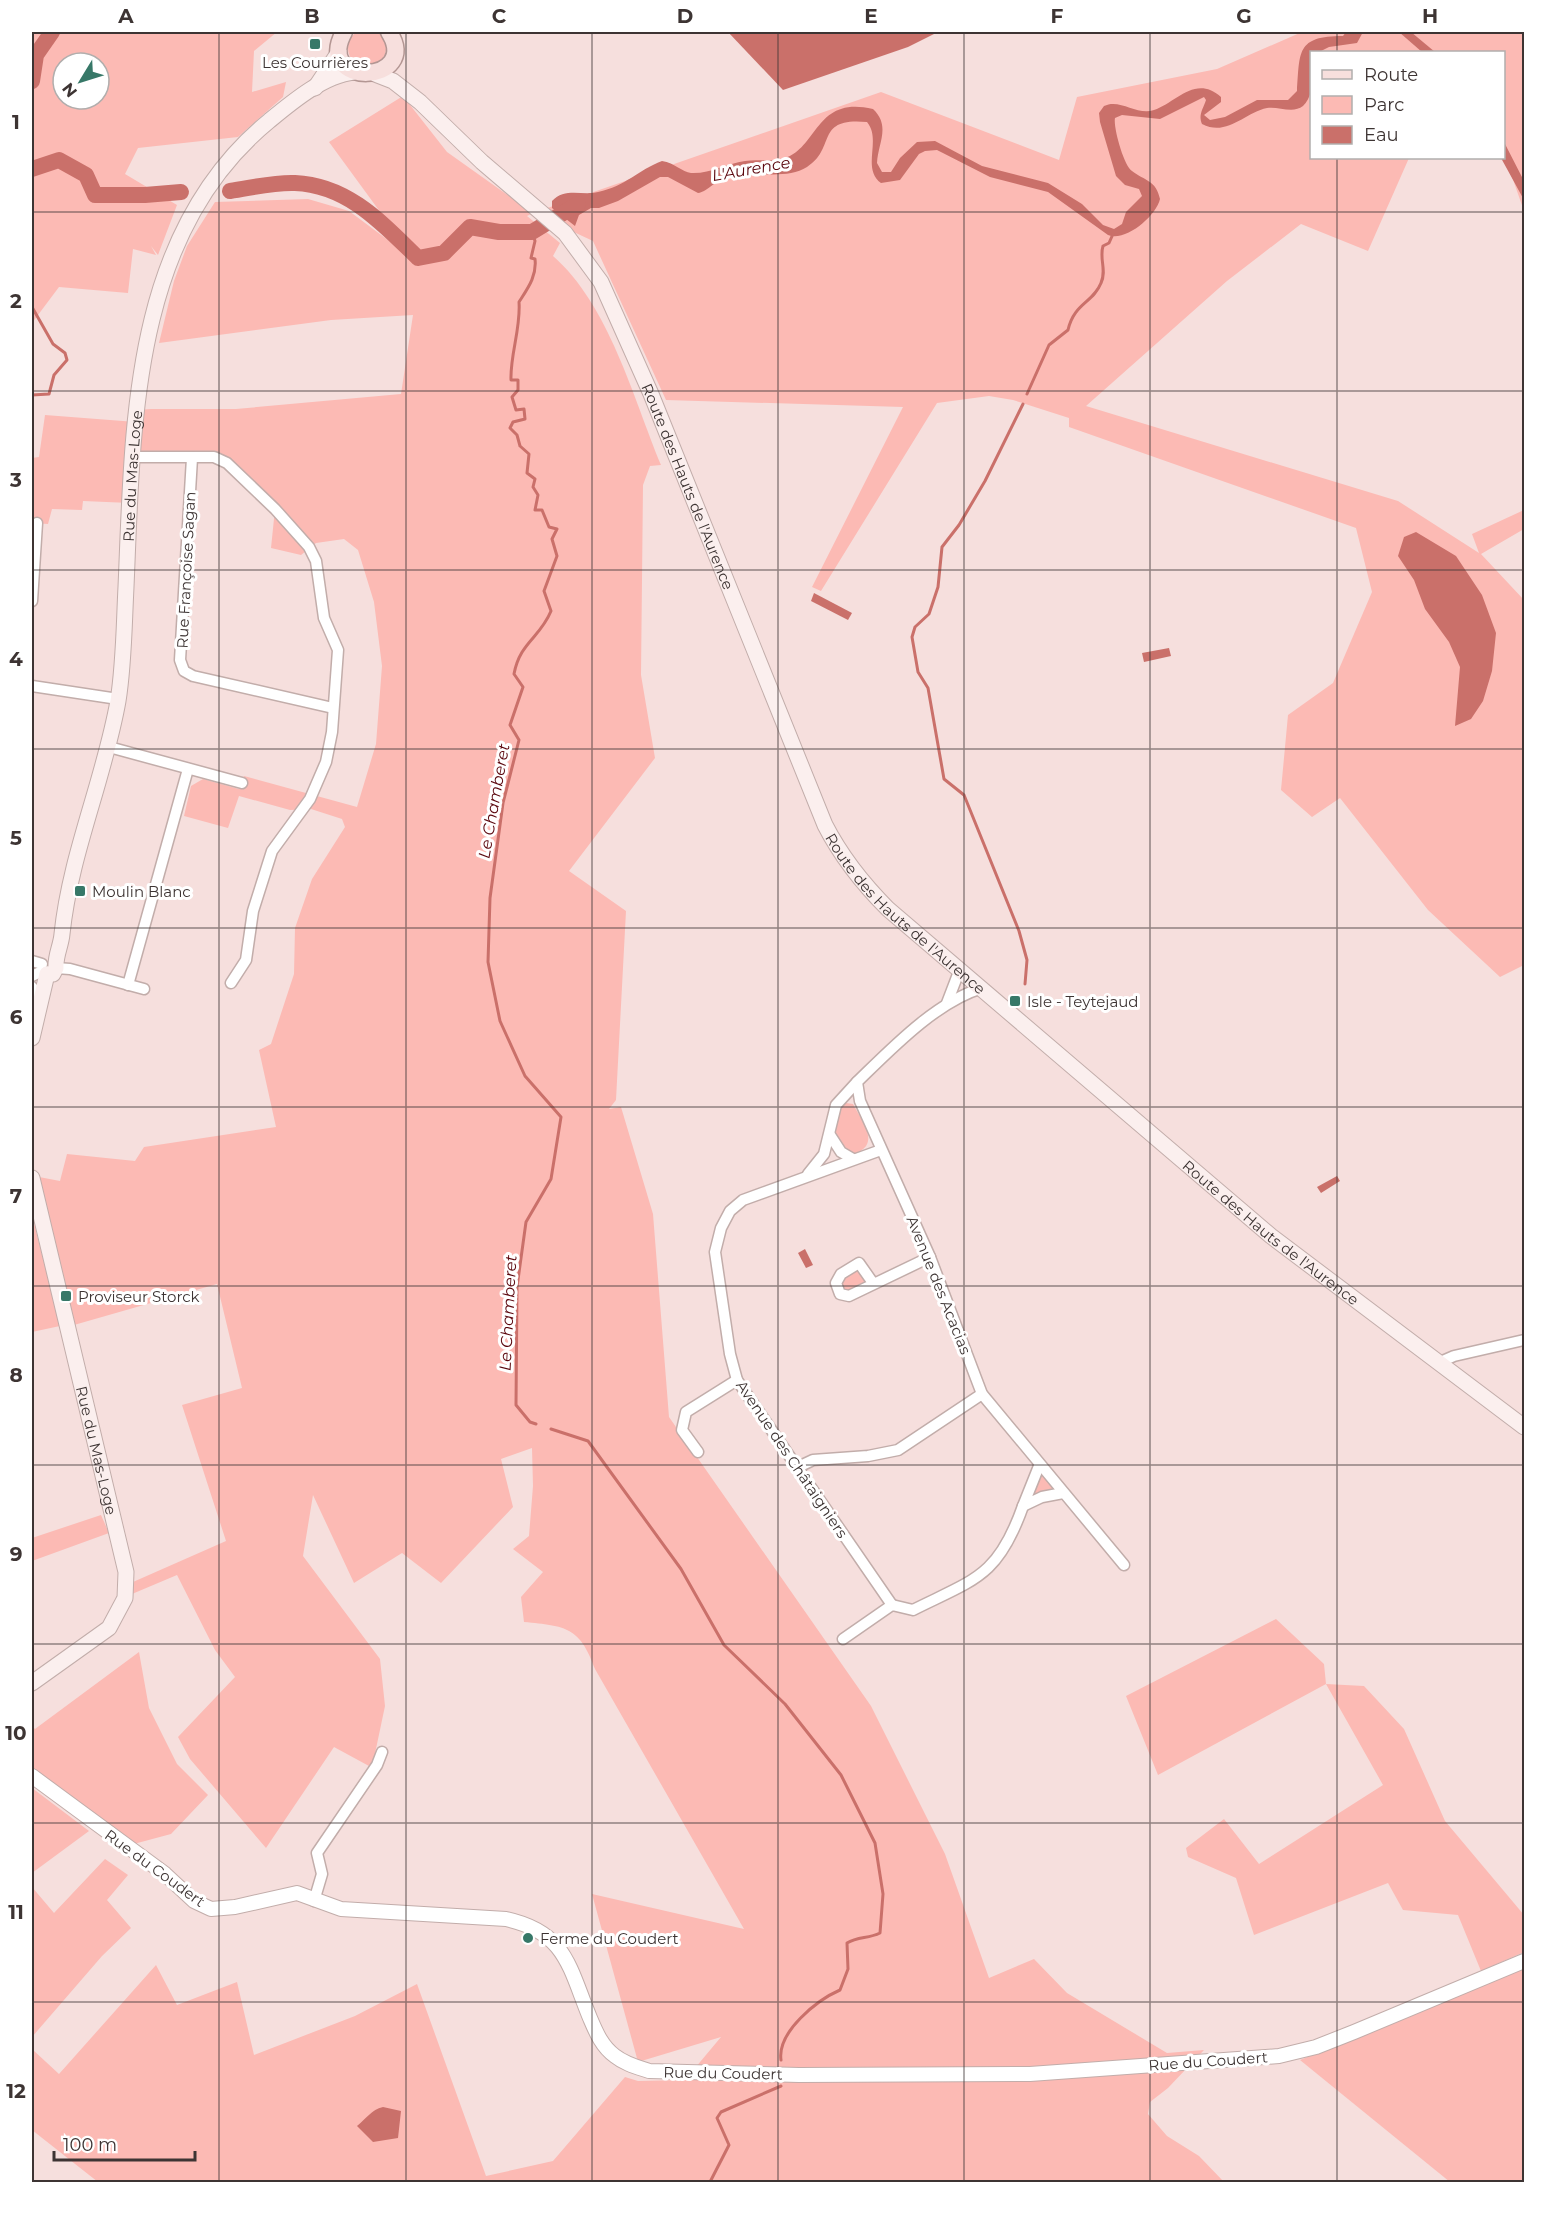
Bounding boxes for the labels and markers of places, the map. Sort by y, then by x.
marker: Les Courrières [308,37,322,51]
place label: Les Courrières [262,53,368,72]
place label: Moulin Blanc [92,882,191,901]
marker: Moulin Blanc [73,884,87,898]
place label: Isle - Teytejaud [1027,992,1138,1011]
marker: Isle - Teytejaud [1008,994,1022,1008]
place label: Proviseur Storck [78,1287,200,1306]
marker: Proviseur Storck [59,1289,73,1303]
place label: Ferme du Coudert [540,1929,679,1948]
marker: Ferme du Coudert [521,1931,535,1945]

